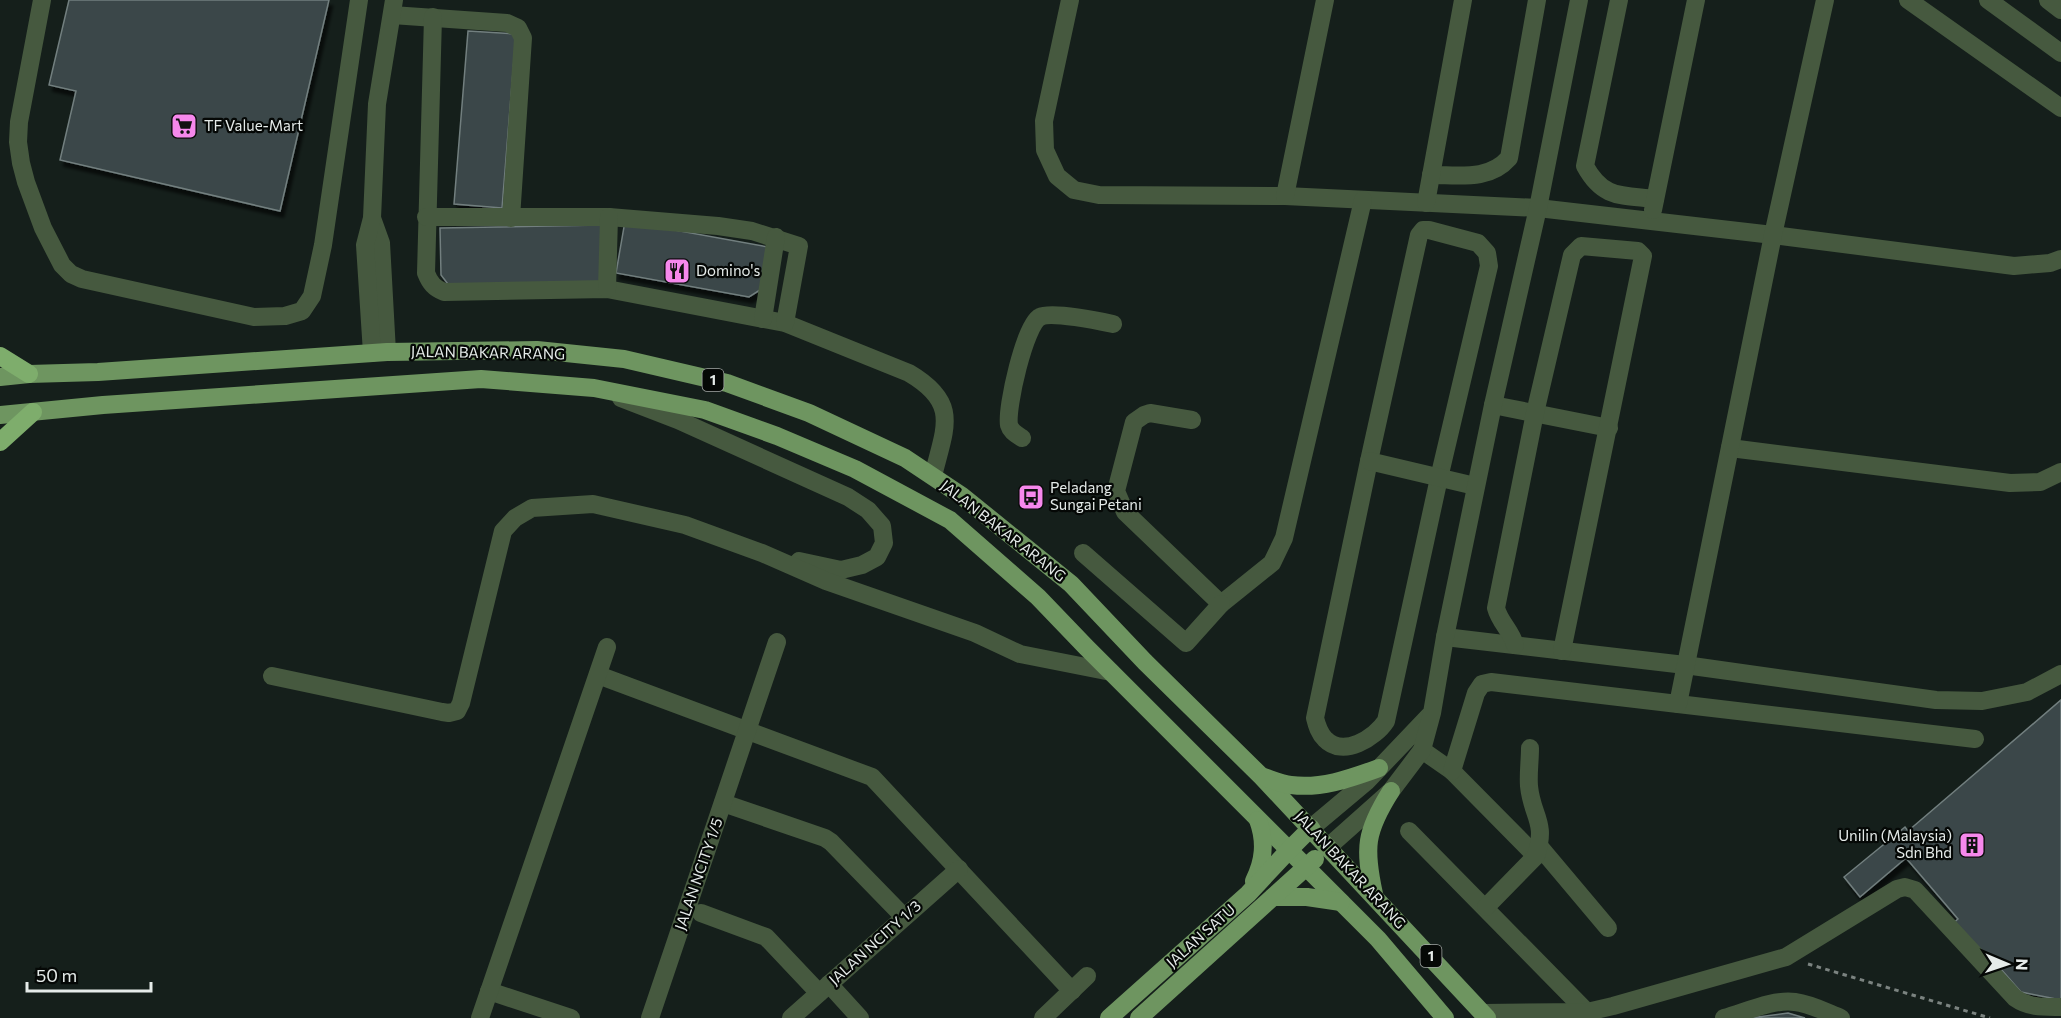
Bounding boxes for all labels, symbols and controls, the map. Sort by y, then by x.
supermarket icon: TF Value-Mart [169,111,199,141]
place label: TF Value-Mart [204,116,303,134]
restaurant icon: Domino's [662,256,692,286]
place label: Domino's [696,261,761,279]
street label: JALAN BAKAR ARANG [411,342,565,362]
road number: 1 [702,369,724,391]
street label: JALAN BAKAR ARANG [937,476,1070,585]
place label: Peladang Sungai Petani [1050,478,1142,513]
bus stop icon: Peladang Sungai Petani [1016,482,1046,512]
street label: JALAN BAKAR ARANG [1292,807,1410,932]
street label: JALAN NCITY 1/5 [670,815,726,932]
place label: Unilin (Malaysia) Sdn Bhd [1838,826,1952,861]
building icon: Unilin (Malaysia) Sdn Bhd [1957,830,1987,860]
street label: JALAN NCITY 1/3 [825,896,924,988]
street label: JALAN SATU [1162,900,1238,971]
north arrow [1977,934,2037,994]
road number: 1 [1420,945,1442,967]
scale bar [27,955,152,993]
text: N [2013,958,2032,971]
text: 50 m [36,964,77,986]

